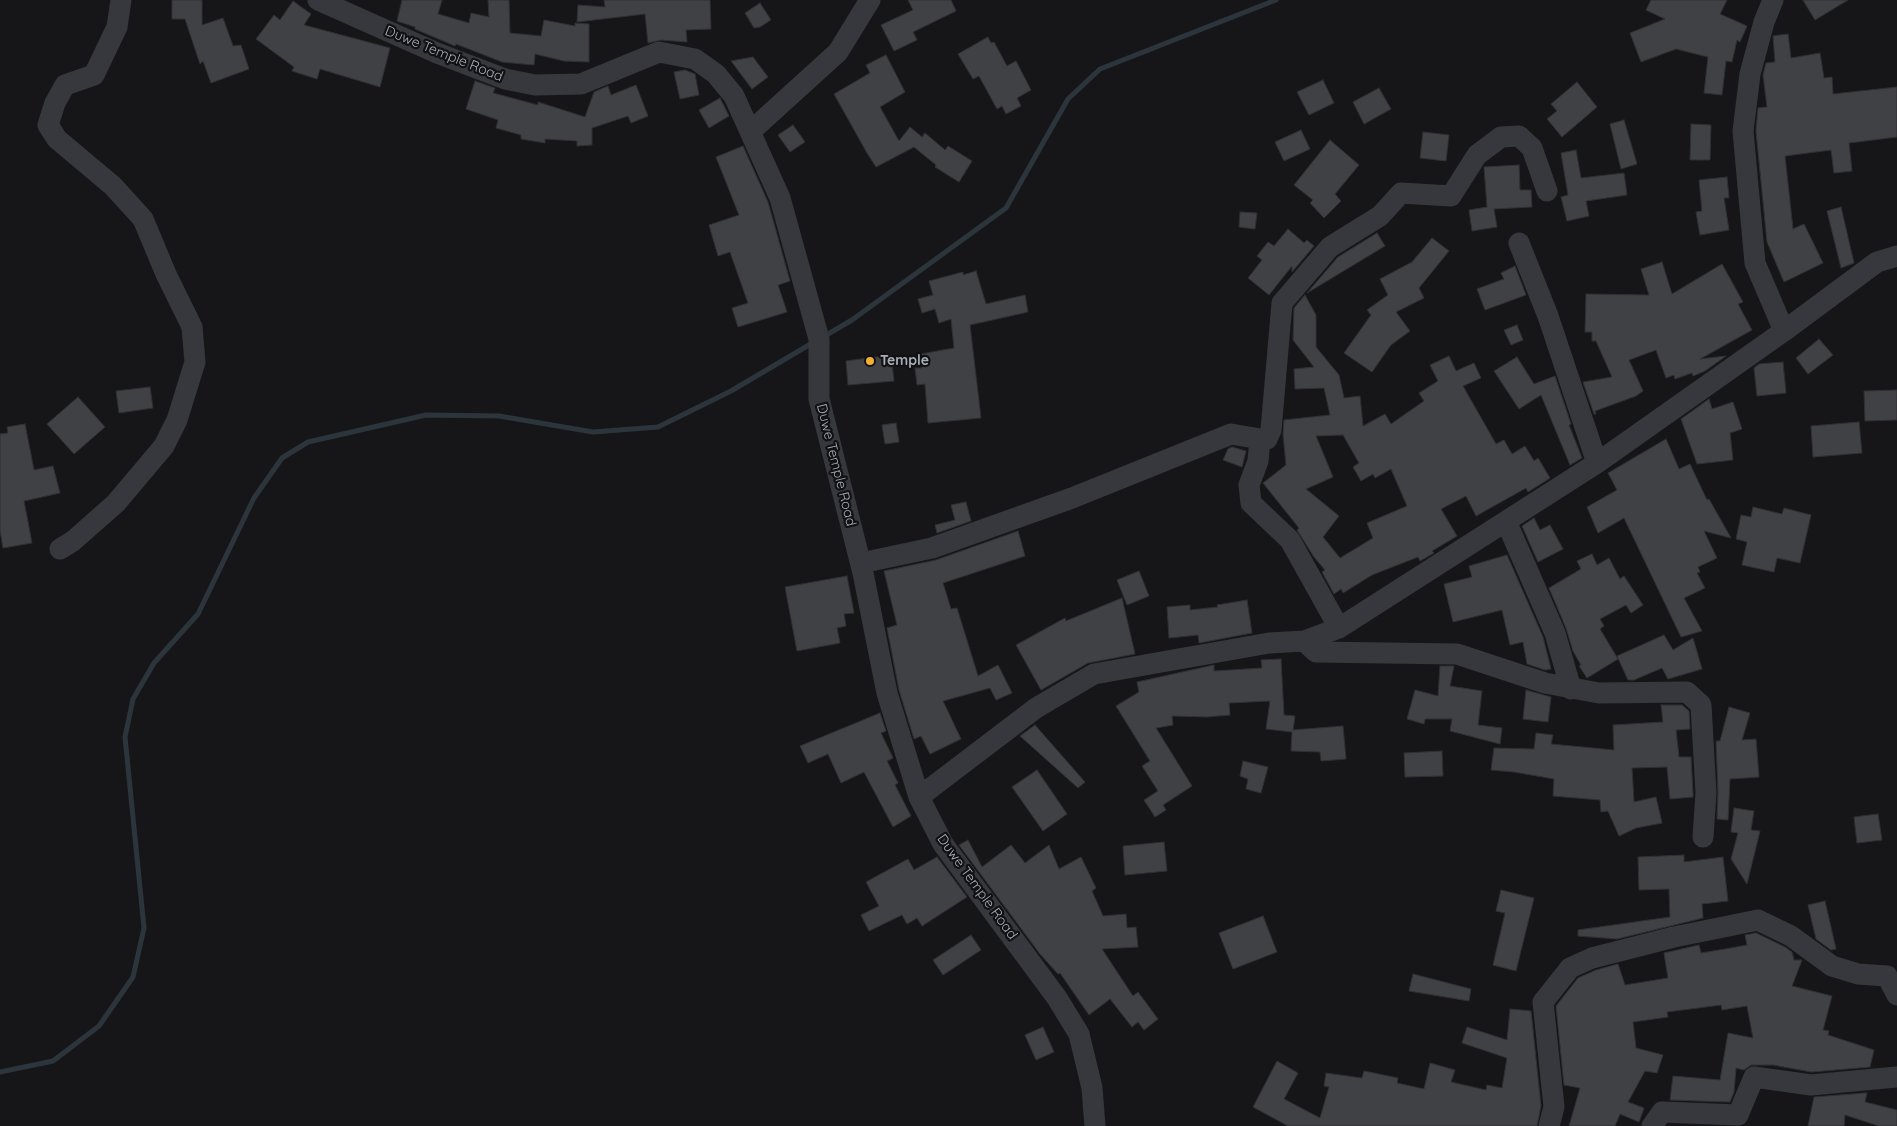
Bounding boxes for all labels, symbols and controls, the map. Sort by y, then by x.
street label: Duwe Temple Road [383,23,505,85]
place label: Temple [880,353,929,369]
marker: Temple [864,355,876,367]
street label: Duwe Temple Road [813,402,859,528]
street label: Duwe Temple Road [933,831,1021,943]

